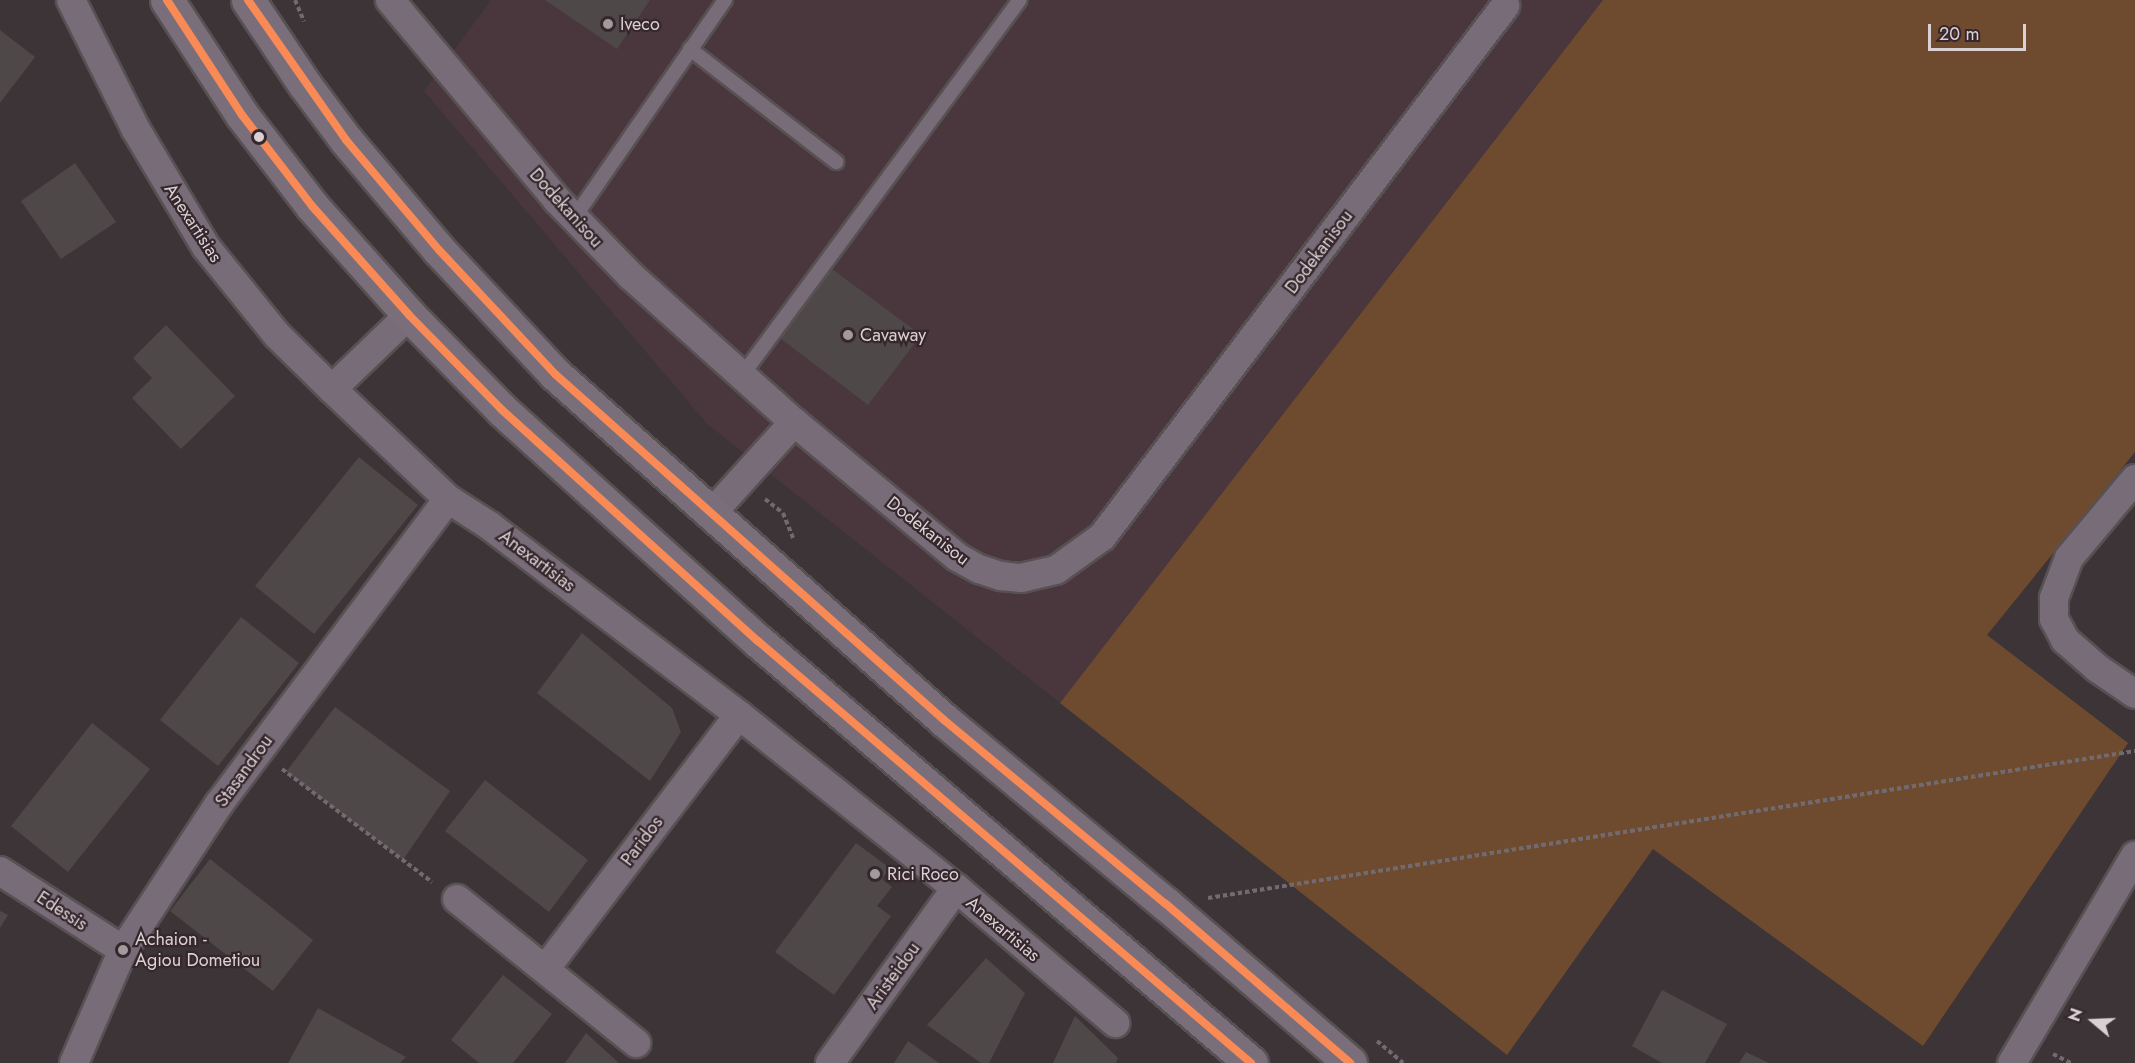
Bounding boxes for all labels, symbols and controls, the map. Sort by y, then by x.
scale bar [1931,12,2028,50]
place label: Iveco [620,13,660,35]
marker: Iveco [601,17,615,31]
text: 20 m [1939,21,1979,47]
unlabelled marker [253,131,265,143]
street label: Dodekanisou [525,164,607,252]
street label: Anexartisias [160,180,226,266]
street label: Dodekanisou [1281,206,1357,298]
place label: Cavaway [860,324,926,346]
marker: Cavaway [841,328,855,342]
street label: Dodekanisou [882,492,974,570]
street label: Anexartisias [495,525,579,597]
street label: Stasandrou [211,731,277,811]
street label: Paridos [616,812,668,870]
place label: Rici Roco [887,863,959,885]
marker: Rici Roco [868,867,882,881]
street label: Edessis [33,887,91,935]
street label: Anexartisias [962,892,1044,966]
place label: Achaion - Agiou Dometiou [135,929,260,972]
street label: Aristeidou [861,938,925,1014]
marker: Achaion - Agiou Dometiou [116,943,130,957]
north arrow [2063,991,2123,1051]
text: N [2063,1005,2088,1025]

